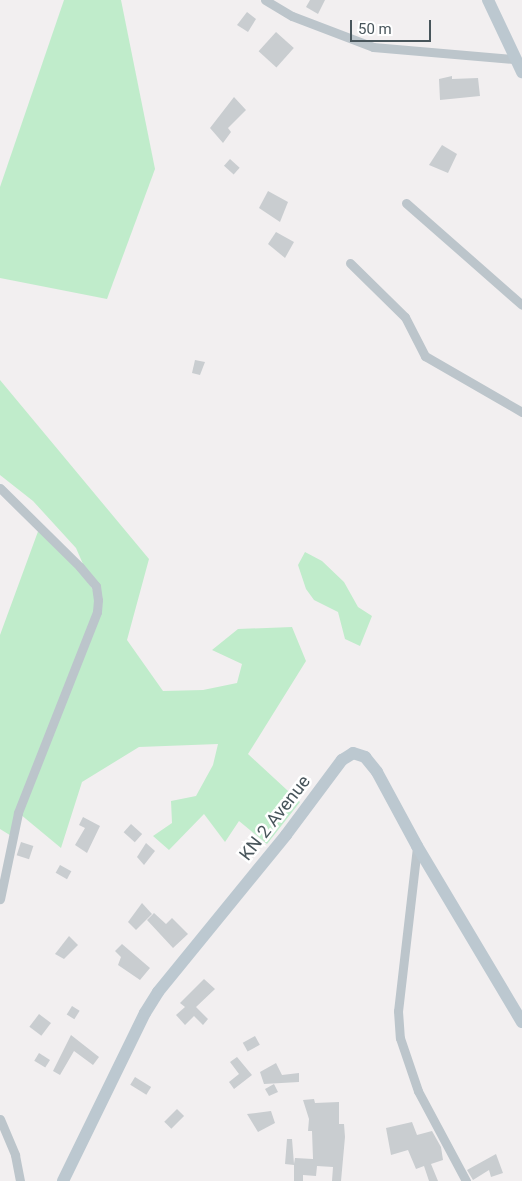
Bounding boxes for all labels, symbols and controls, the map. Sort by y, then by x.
scale bar [352,10,433,42]
text: 50 m [358,20,392,38]
street label: KN 2 Avenue [235,771,315,865]

